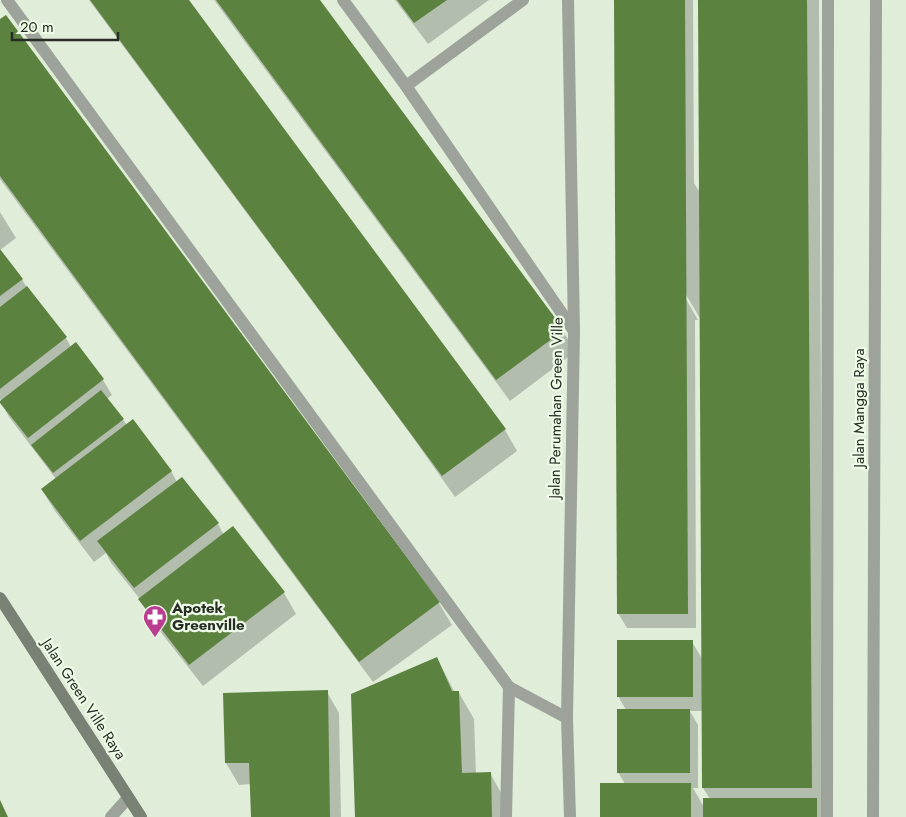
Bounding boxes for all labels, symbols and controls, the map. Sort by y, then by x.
scale bar [12,10,119,42]
text: 20 m [20,16,54,38]
street label: Jalan Perumahan Green Ville [543,317,569,501]
street label: Jalan Mangga Raya [848,348,870,470]
place label: Apotek Greenville [171,597,245,636]
pharmacy icon: Apotek Greenville [142,604,168,638]
street label: Jalan Green Ville Raya [35,632,131,764]

